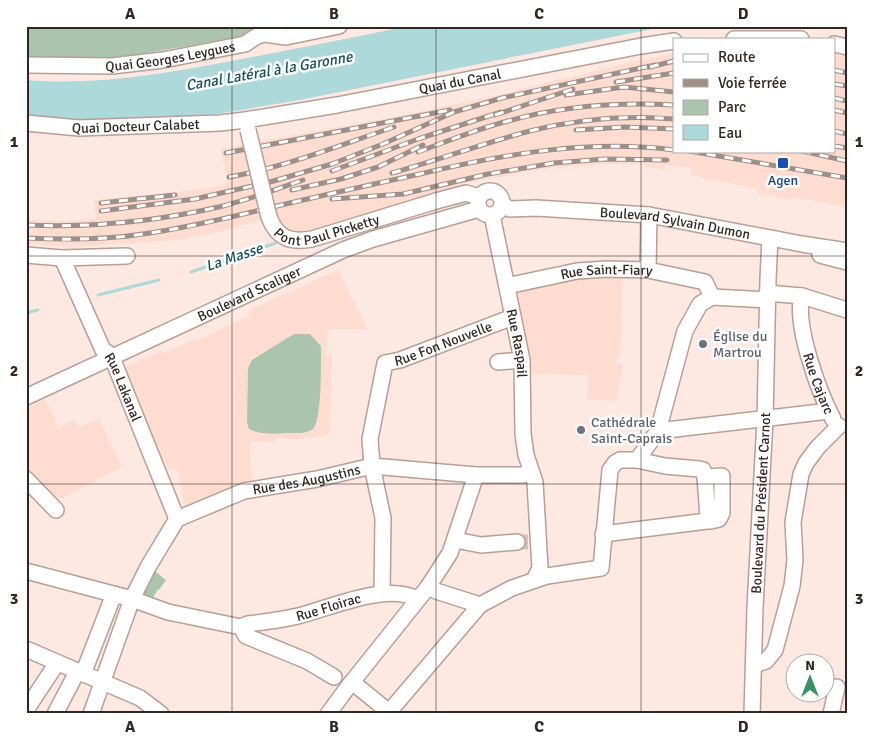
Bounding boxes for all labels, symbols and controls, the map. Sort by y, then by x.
text: A [125,4,136,24]
text: B [329,4,339,24]
text: C [534,4,544,24]
text: D [738,4,749,24]
street label: Quai Georges Leygues [105,38,237,75]
legend [673,38,836,152]
water label: Canal Latéral à la Garonne [184,47,355,95]
text: Route [718,48,755,66]
street label: Quai du Canal [417,65,503,97]
text: Voie ferrée [718,74,787,92]
text: Parc [718,98,746,116]
street label: Quai Docteur Calabet [71,115,200,137]
text: Eau [718,124,742,142]
text: 1 [10,132,19,152]
text: 1 [855,132,864,152]
marker: Agen [776,156,790,170]
place label: Agen [768,172,798,189]
street label: Boulevard Sylvain Dumon [599,203,752,243]
street label: Pont Paul Picketty [270,210,382,249]
water label: La Masse [203,238,266,275]
street label: Rue Saint-Fiary [559,260,655,283]
street label: Boulevard Scaliger [195,262,304,325]
street label: Rue Raspail [503,307,531,378]
street label: Rue Fon Nouvelle [393,317,494,369]
place label: Église du Martrou [713,328,767,361]
marker: Église du Martrou [697,338,709,350]
street label: Rue Lakanal [101,349,145,424]
street label: Rue Cajarc [800,351,838,417]
text: 2 [10,361,18,381]
text: 2 [855,361,863,381]
street label: Boulevard du Président Carnot [747,412,774,594]
place label: Cathédrale Saint-Caprais [591,414,672,447]
marker: Cathédrale Saint-Caprais [575,424,587,436]
street label: Rue des Augustins [251,461,362,498]
text: 3 [10,589,18,609]
street label: Rue Floirac [294,589,363,625]
text: 3 [855,589,863,609]
north arrow [786,652,836,702]
text: N [805,657,815,674]
text: A [125,717,136,737]
text: B [329,717,339,737]
text: C [534,717,544,737]
text: D [738,717,749,737]

